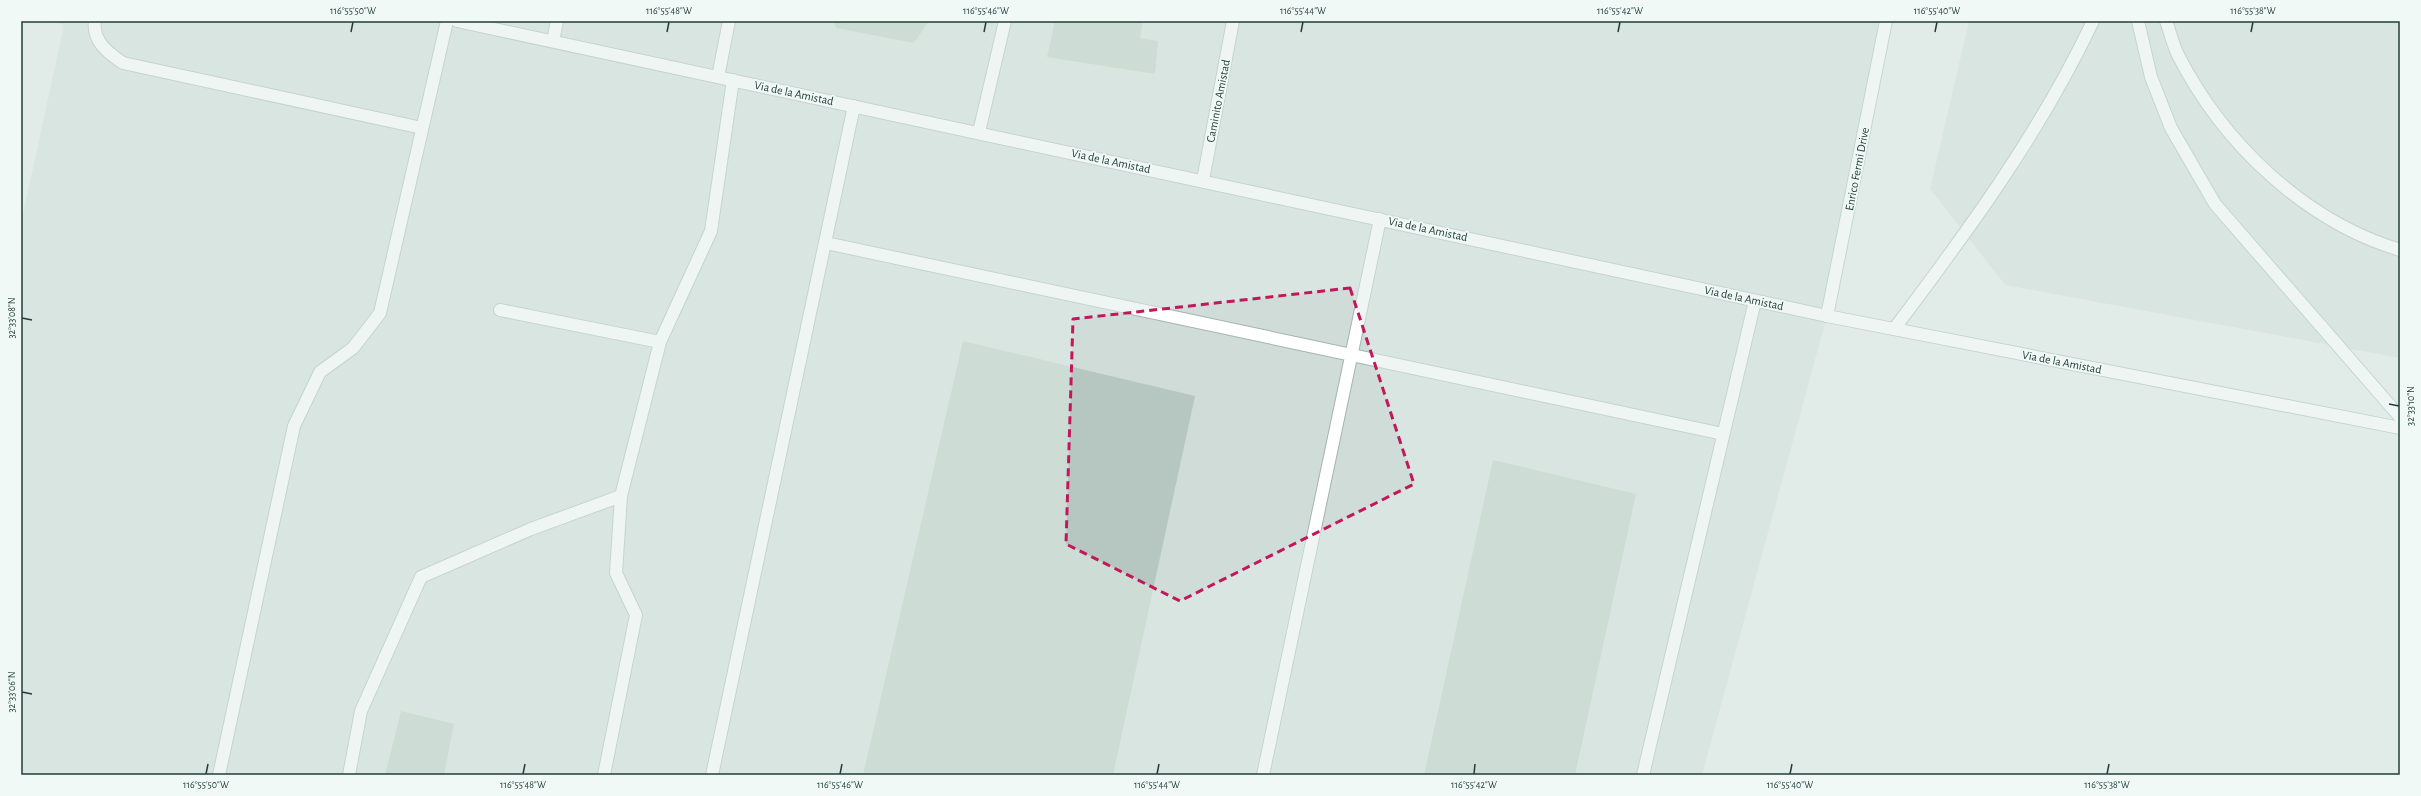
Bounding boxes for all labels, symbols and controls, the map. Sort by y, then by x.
text: 116°55'50"W [330,6,376,16]
text: 116°55'48"W [646,6,692,16]
text: 116°55'46"W [963,6,1009,16]
text: 116°55'44"W [1280,6,1326,16]
text: 116°55'42"W [1597,6,1643,16]
text: 116°55'40"W [1914,6,1960,16]
text: 116°55'38"W [2230,6,2276,16]
street label: Caminito Amistad [1204,59,1232,143]
street label: Via de la Amistad [753,79,835,107]
street label: Enrico Fermi Drive [1843,126,1871,212]
street label: Via de la Amistad [1070,147,1152,175]
street label: Via de la Amistad [1387,215,1469,243]
street label: Via de la Amistad [1703,284,1785,312]
text: 32°33'08"N [7,297,17,339]
street label: Via de la Amistad [2021,348,2103,376]
text: 32°33'10"N [2406,386,2416,426]
text: 32°33'06"N [7,671,17,713]
text: 116°55'50"W [183,780,229,790]
text: 116°55'48"W [500,780,546,790]
text: 116°55'46"W [817,780,863,790]
text: 116°55'44"W [1134,780,1180,790]
text: 116°55'42"W [1451,780,1497,790]
text: 116°55'40"W [1767,780,1813,790]
text: 116°55'38"W [2084,780,2130,790]

